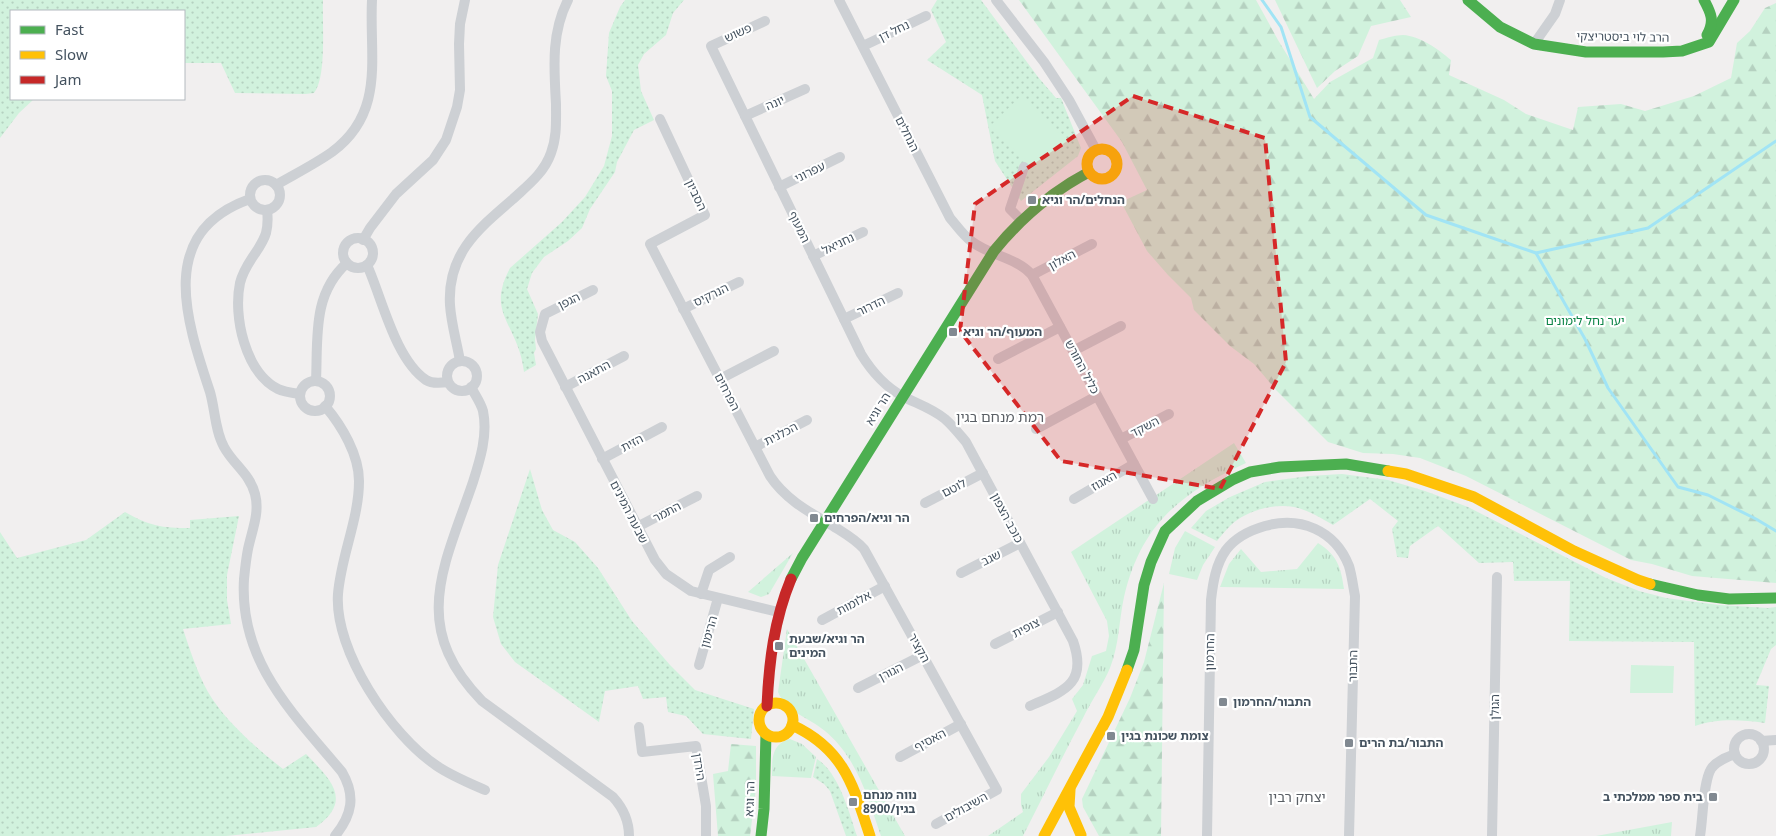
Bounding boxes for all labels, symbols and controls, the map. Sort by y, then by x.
legend [10,10,185,100]
street label: נחל דן [876,16,912,45]
text: Fast [55,19,84,39]
street label: פשוש [721,19,754,46]
street label: הרב לוי ביסטריצקי [1576,27,1670,46]
text: Slow [55,44,88,64]
text: Jam [53,69,82,89]
street label: יונה [763,91,787,114]
street label: הנחלים [891,113,924,154]
street label: עפרוני [792,157,828,186]
street label: הסביון [682,176,711,213]
place label: הנחלים/הר וגיא [1042,191,1125,208]
marker: הנחלים/הר וגיא [1026,194,1038,206]
street label: המעוף [784,208,814,246]
street label: נחניאל [819,228,857,259]
street label: האלון [1045,245,1078,274]
street label: הנרקיס [690,279,731,310]
street label: הגפן [555,288,583,313]
street label: הדרור [854,291,888,320]
park label: יער נחל לימונים [1546,312,1624,329]
place label: המעוף/הר וגיא [963,323,1042,340]
marker: המעוף/הר וגיא [947,326,959,338]
street label: כליל החורש [1061,337,1104,397]
street label: התאנה [574,356,613,387]
street label: הפרחים [711,370,744,414]
street label: הר וגיא [861,389,894,428]
district label: רמת מנחם בגין [956,407,1044,426]
street label: השקד [1127,412,1162,441]
street label: הכלנית [761,418,801,449]
street label: הזית [618,430,646,455]
street label: האגוז [1088,466,1120,495]
street label: לוטם [939,474,969,501]
street label: שבעת המינים [606,477,653,546]
street label: כוכב הצפון [987,490,1028,546]
street label: התמר [650,497,684,526]
place label: הר וגיא/הפרחים [824,509,910,526]
marker: הר וגיא/הפרחים [808,512,820,524]
street label: שגב [978,545,1004,570]
street label: אלומות [833,586,875,619]
street label: צופית [1009,613,1043,642]
street label: הרימון [696,614,721,650]
place label: הר וגיא/שבעת המינים [789,630,865,661]
street label: הקציר [904,630,934,665]
street label: החרמון [1201,633,1218,671]
marker: הר וגיא/שבעת המינים [773,640,785,652]
street label: התבור [1344,650,1361,682]
street label: הגורן [875,658,906,685]
place label: התבור/החרמון [1233,693,1311,710]
street label: הגולן [1486,694,1503,720]
marker: התבור/החרמון [1217,696,1229,708]
street label: האסיף [911,724,949,755]
place label: צומת שכונת בגין [1121,727,1209,744]
marker: צומת שכונת בגין [1105,730,1117,742]
place label: התבור/בת הרים [1359,734,1443,751]
marker: התבור/בת הרים [1343,737,1355,749]
street label: הירדן [689,752,710,782]
street label: הר וגיא [740,781,759,817]
place label: נווה מנחם בגין/8900 [863,786,917,817]
district label: יצחק רבין [1268,787,1326,806]
street label: השיבולים [941,788,991,825]
place label: בית ספר ממלכתי ב [1603,788,1703,805]
marker: בית ספר ממלכתי ב [1707,791,1719,803]
marker: נווה מנחם בגין/8900 [847,796,859,808]

